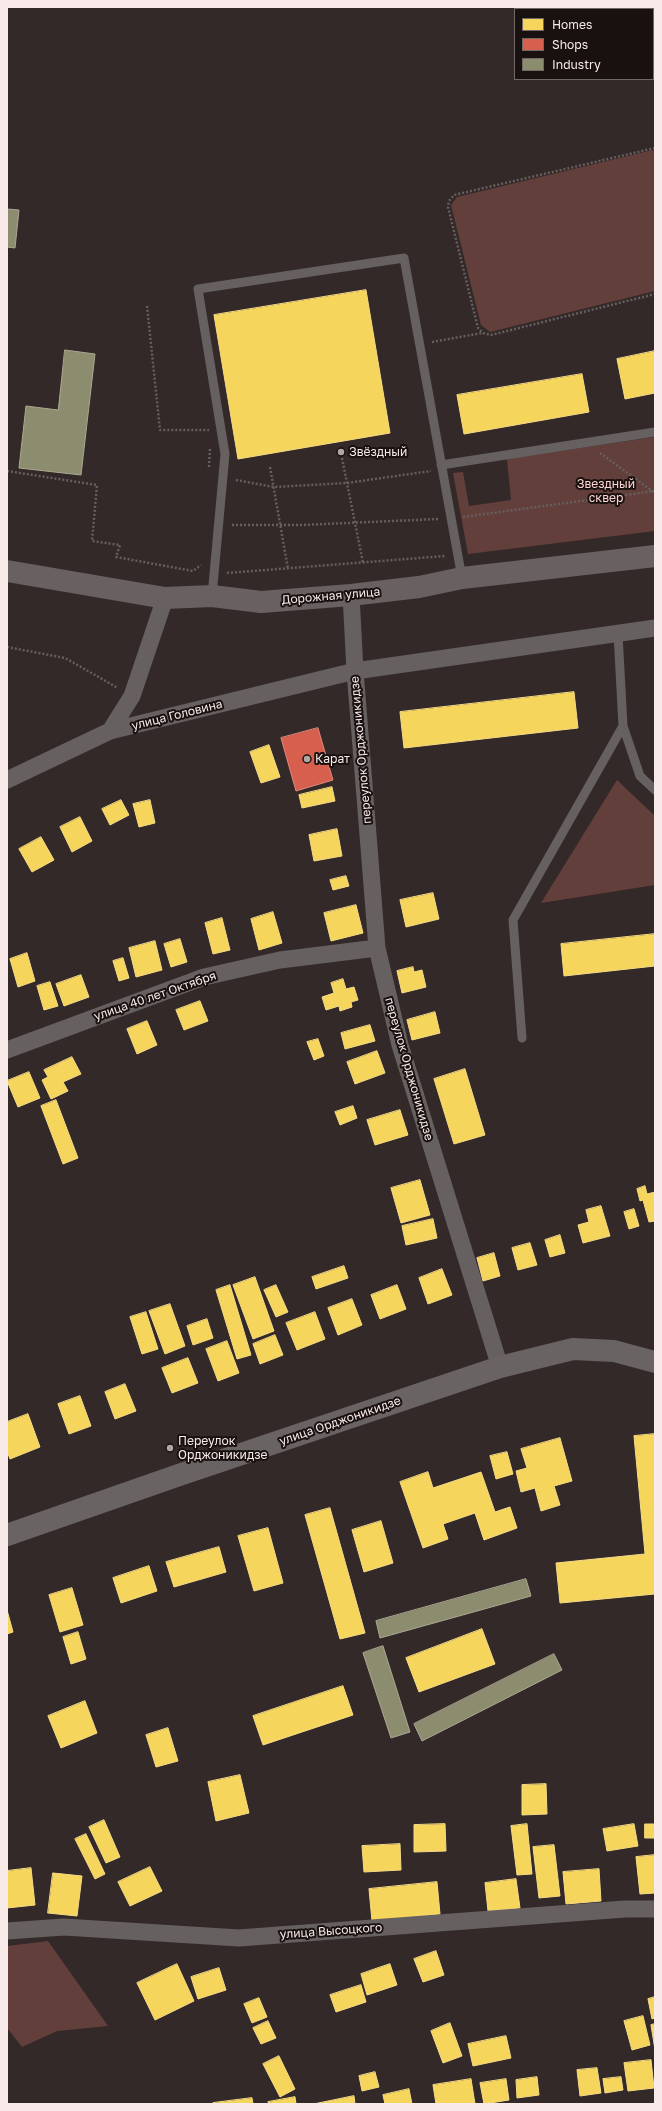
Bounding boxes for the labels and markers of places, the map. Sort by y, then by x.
place label: Звёздный [349,445,407,459]
marker: Звёздный [336,447,346,457]
place label: Карат [315,752,350,766]
marker: Карат [302,754,312,764]
place label: Переулок Орджоникидзе [178,1434,267,1462]
marker: Переулок Орджоникидзе [165,1443,175,1453]

